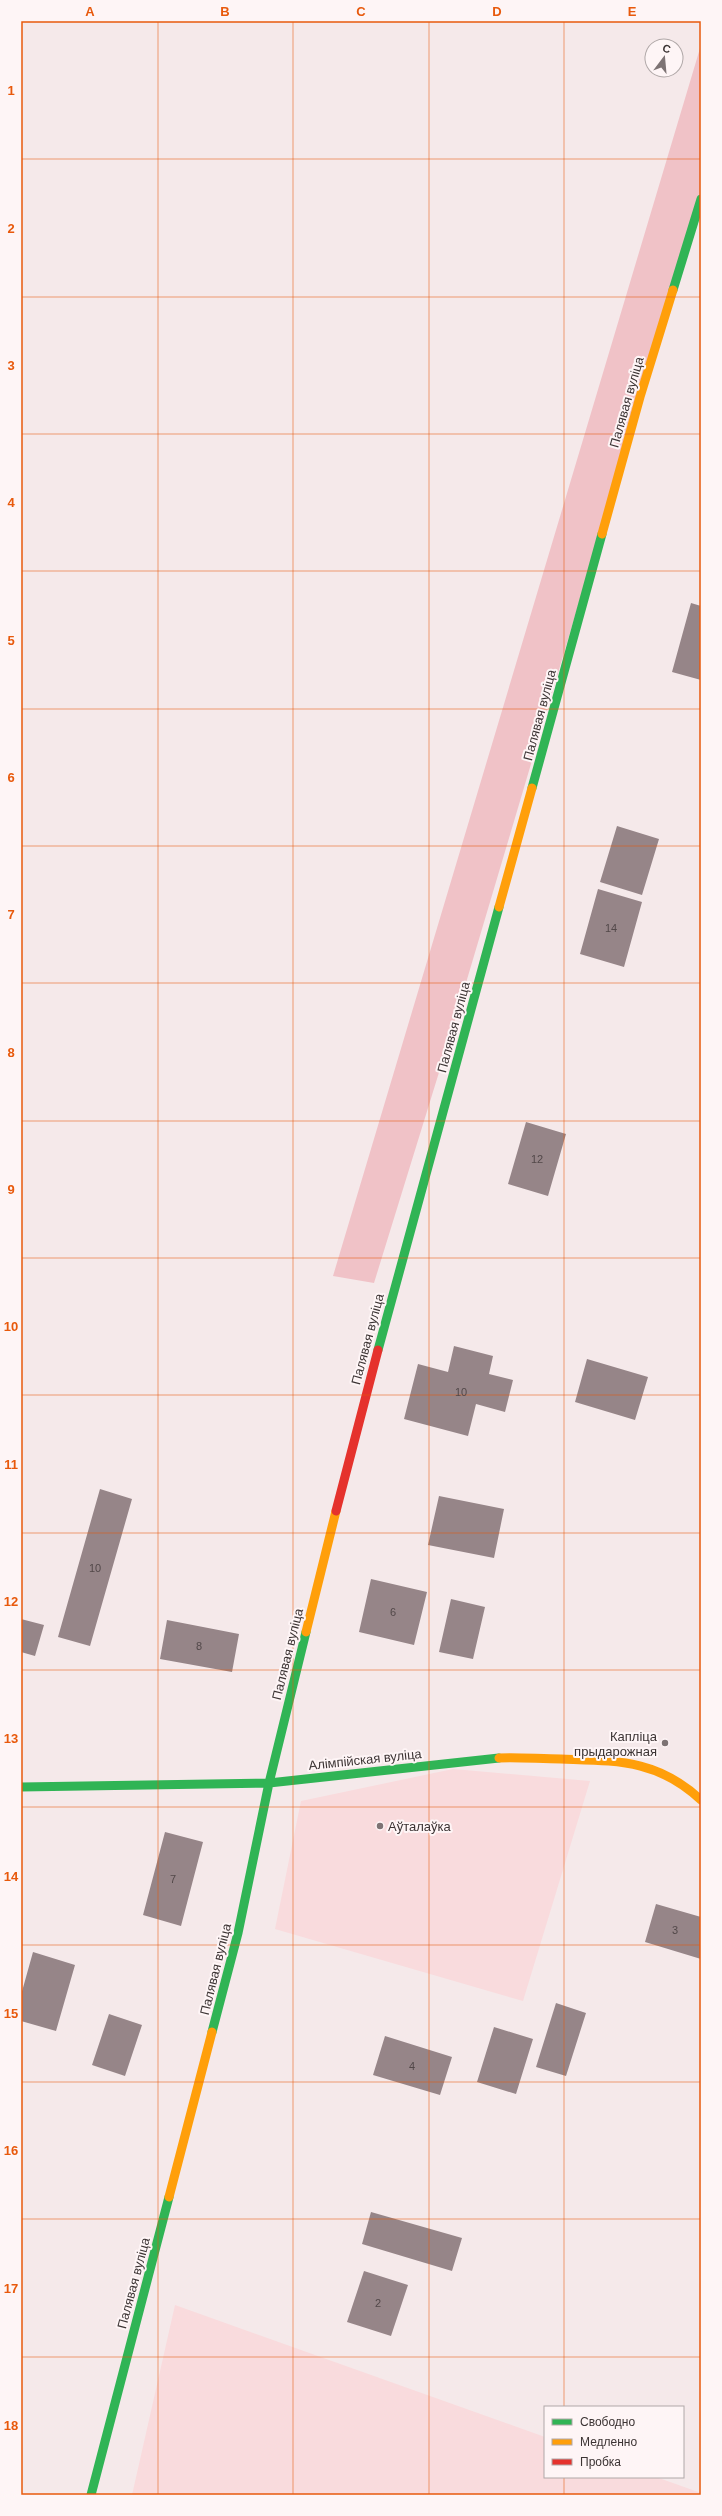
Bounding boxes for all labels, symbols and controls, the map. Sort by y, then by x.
text: A [85,4,95,19]
text: B [220,4,230,19]
text: C [356,4,366,19]
text: D [492,4,502,19]
text: E [628,4,637,19]
north arrow [644,38,684,78]
text: С [661,42,672,55]
text: 1 [7,83,15,98]
text: 2 [7,221,15,236]
street label: Палявая вуліца [606,354,647,449]
text: 3 [7,358,15,373]
text: 4 [7,495,15,510]
text: 5 [7,633,15,648]
street label: Палявая вуліца [520,667,559,762]
text: 6 [7,770,15,785]
text: 7 [7,907,15,922]
house number: 14 [605,922,617,934]
street label: Палявая вуліца [434,979,473,1074]
text: 8 [7,1045,15,1060]
house number: 12 [531,1153,543,1165]
text: 9 [7,1182,15,1197]
street label: Палявая вуліца [348,1291,387,1386]
text: 10 [4,1319,18,1334]
house number: 10 [455,1386,467,1398]
text: 11 [4,1457,18,1472]
house number: 10 [89,1562,101,1574]
text: 12 [4,1594,18,1609]
street label: Палявая вуліца [269,1606,306,1701]
house number: 6 [390,1606,396,1618]
house number: 8 [196,1640,202,1652]
place label: Капліца прыдарожная [574,1729,658,1759]
text: 13 [4,1731,18,1746]
marker: Капліца прыдарожная [660,1738,670,1748]
street label: Алімпійская вуліца [308,1746,423,1773]
place label: Аўталаўка [388,1819,451,1834]
marker: Аўталаўка [375,1821,385,1831]
text: 14 [4,1869,19,1884]
house number: 7 [170,1873,176,1885]
street label: Палявая вуліца [197,1921,234,2016]
house number: 3 [672,1924,678,1936]
text: 15 [4,2006,18,2021]
house number: 4 [409,2060,415,2072]
text: 16 [4,2143,18,2158]
street label: Палявая вуліца [114,2235,153,2330]
text: 17 [4,2281,18,2296]
house number: 2 [375,2297,381,2309]
legend [544,2406,684,2478]
text: Свободно [580,2415,635,2429]
text: 18 [4,2418,18,2433]
text: Медленно [580,2435,637,2449]
text: Пробка [580,2455,621,2469]

